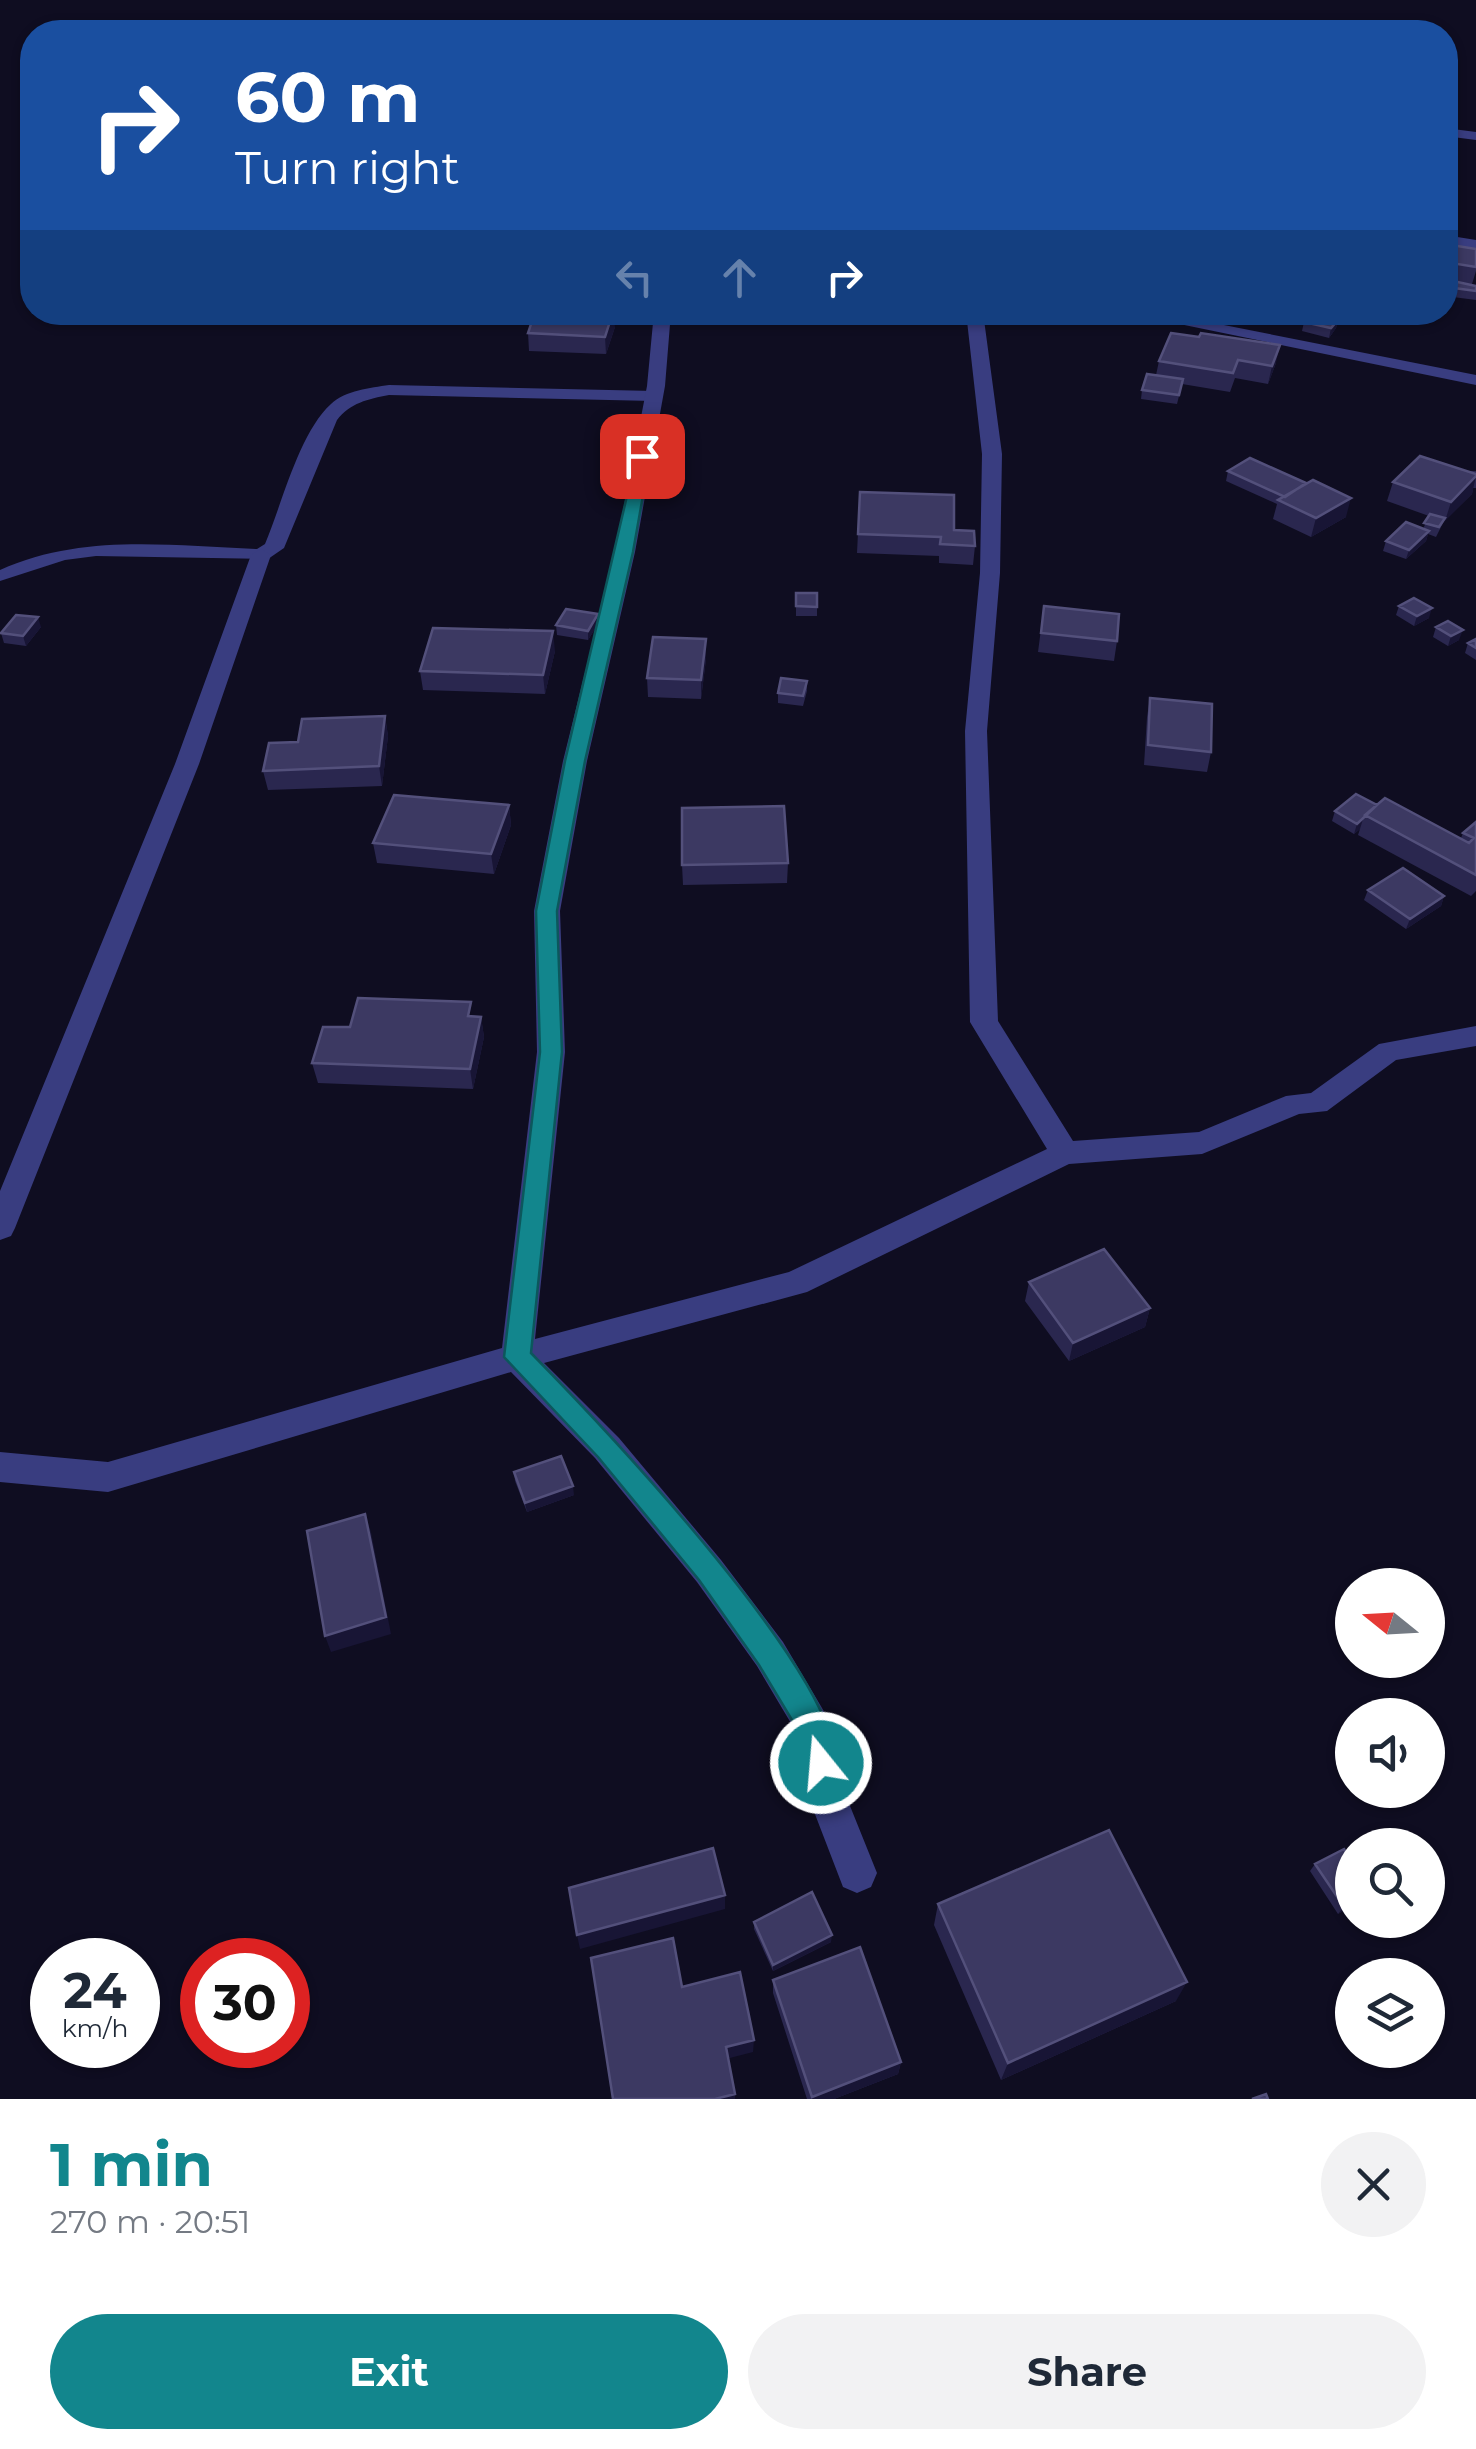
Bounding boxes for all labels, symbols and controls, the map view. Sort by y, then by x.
text: 60 m [235,54,420,140]
icon: right [70,60,200,190]
text: Turn right [235,140,460,195]
icon: left [607,250,662,305]
icon: ahead [712,250,767,305]
icon: right [817,250,872,305]
pin [600,414,685,499]
icon: arrive [615,429,670,484]
north arrow [1335,1568,1445,1678]
map controls [1335,1568,1445,2068]
button: sound [1335,1698,1445,1808]
position arrow [769,1711,873,1815]
button: search [1335,1828,1445,1938]
speed limit sign: 30 [180,1938,310,2068]
button: layers [1335,1958,1445,2068]
text: 24 [63,1960,127,2021]
text: km/h [62,2013,128,2043]
text: 1 min [50,2128,213,2201]
button: close [1321,2132,1426,2237]
text: 270 m · 20:51 [50,2202,250,2241]
button: Exit [50,2314,728,2429]
button: Share [748,2314,1426,2429]

